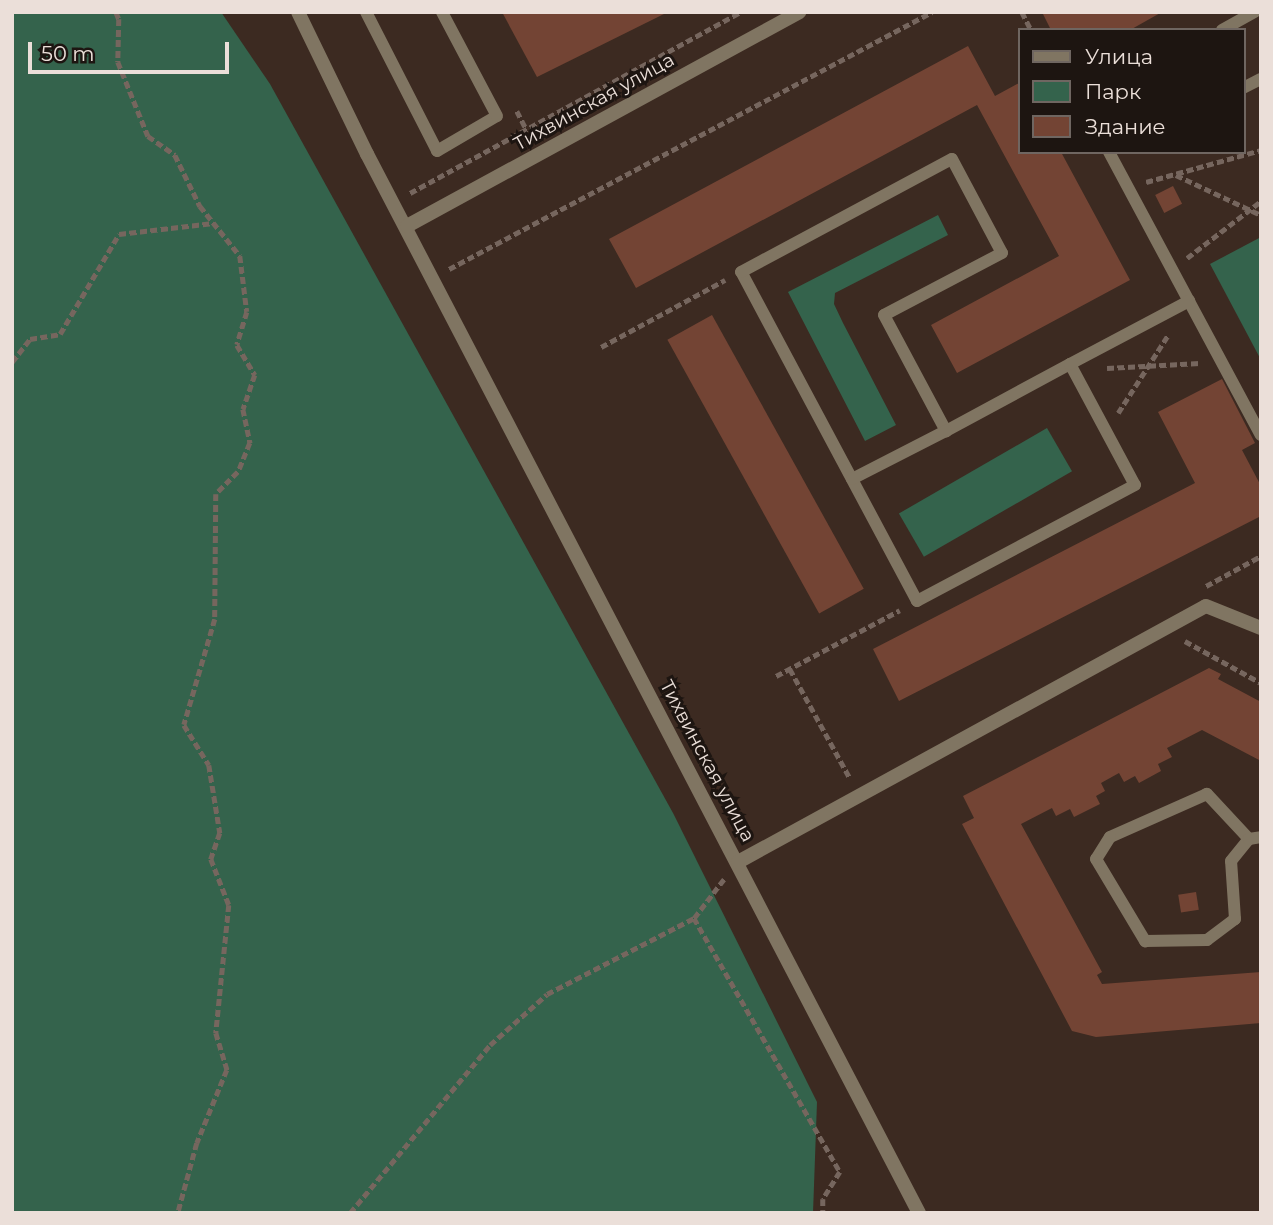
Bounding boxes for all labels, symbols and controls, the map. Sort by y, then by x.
scale bar [32,28,233,72]
legend [1018,28,1245,154]
text: 50 m [41,41,95,66]
text: Улица [1085,44,1153,69]
street label: Тихвинская улица [510,48,678,156]
text: Парк [1085,79,1141,104]
text: Здание [1085,114,1166,139]
street label: Тихвинская улица [655,676,759,846]

